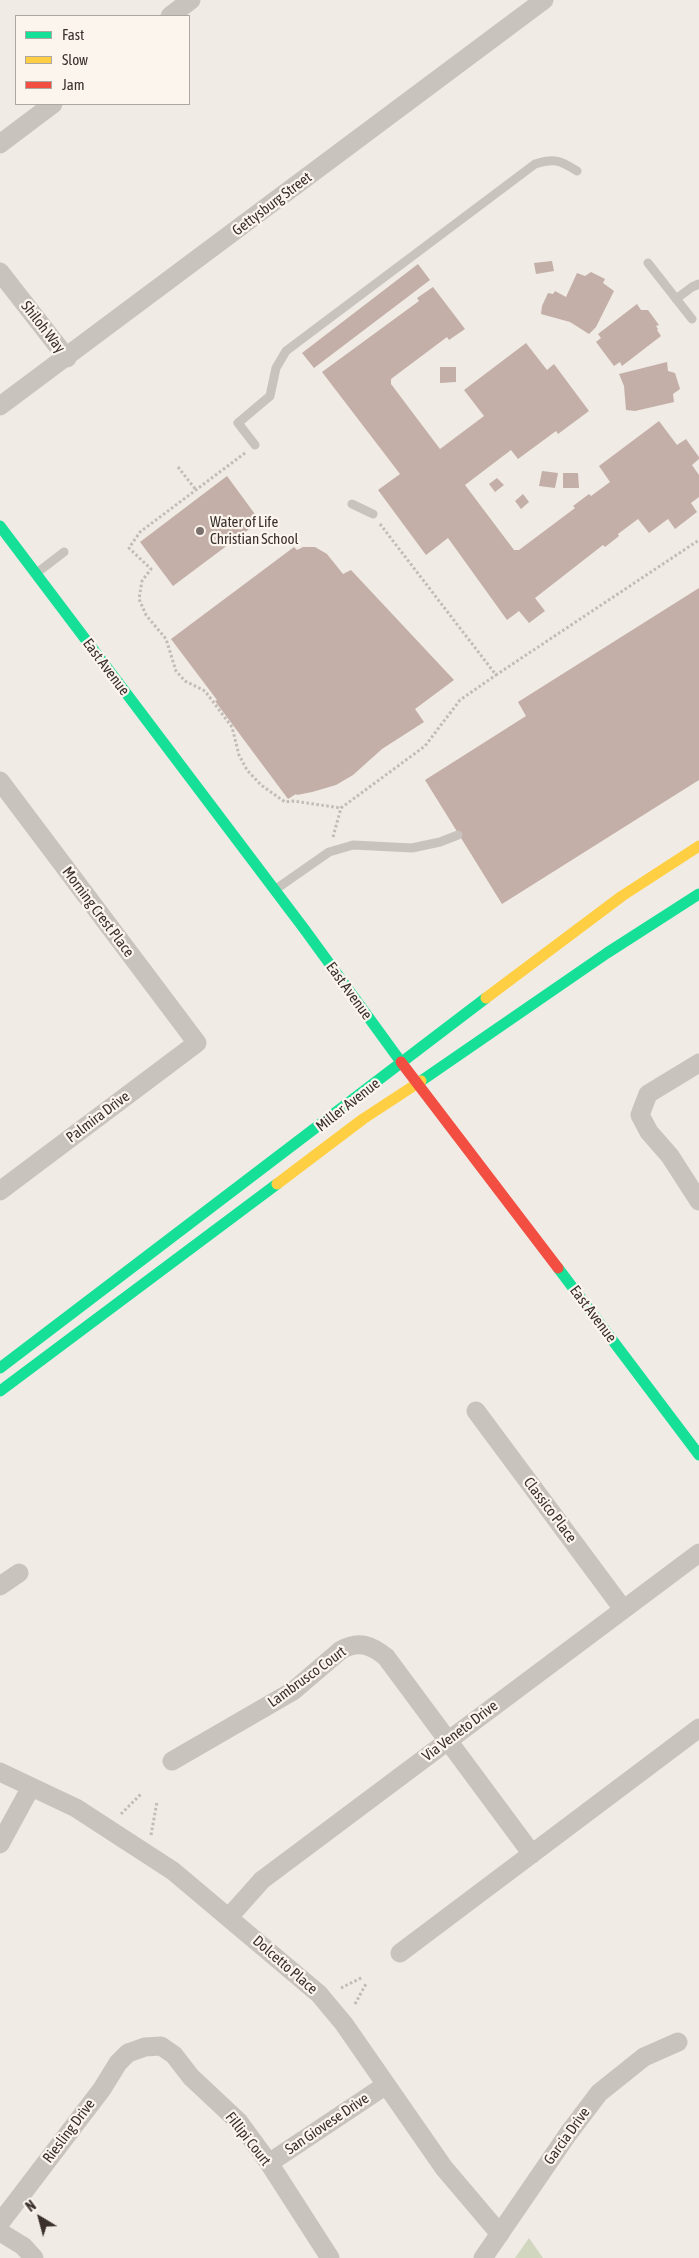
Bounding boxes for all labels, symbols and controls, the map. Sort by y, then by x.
legend [15,15,190,105]
text: Fast [62,26,84,43]
text: Slow [62,51,88,68]
text: Jam [62,76,85,93]
street label: Gettysburg Street [229,168,315,240]
street label: Shiloh Way [17,297,69,357]
place label: Water of Life Christian School [210,513,298,548]
marker: Water of Life Christian School [194,525,206,537]
street label: East Avenue [79,635,133,699]
street label: Morning Crest Place [58,863,138,961]
street label: East Avenue [322,959,376,1023]
street label: Miller Avenue [312,1074,384,1136]
street label: Palmira Drive [63,1087,133,1147]
street label: East Avenue [566,1282,620,1346]
street label: Classico Place [520,1474,580,1546]
street label: Lambrusco Court [265,1643,349,1711]
street label: Via Veneto Drive [419,1697,501,1765]
street label: Dolcetto Place [249,1932,321,1998]
street label: San Giovese Drive [282,2089,372,2159]
street label: Riesling Drive [39,2095,99,2167]
street label: Garcia Drive [540,2104,594,2168]
street label: Fillipi Court [221,2109,275,2169]
north arrow [15,2193,65,2243]
text: N [23,2197,39,2215]

